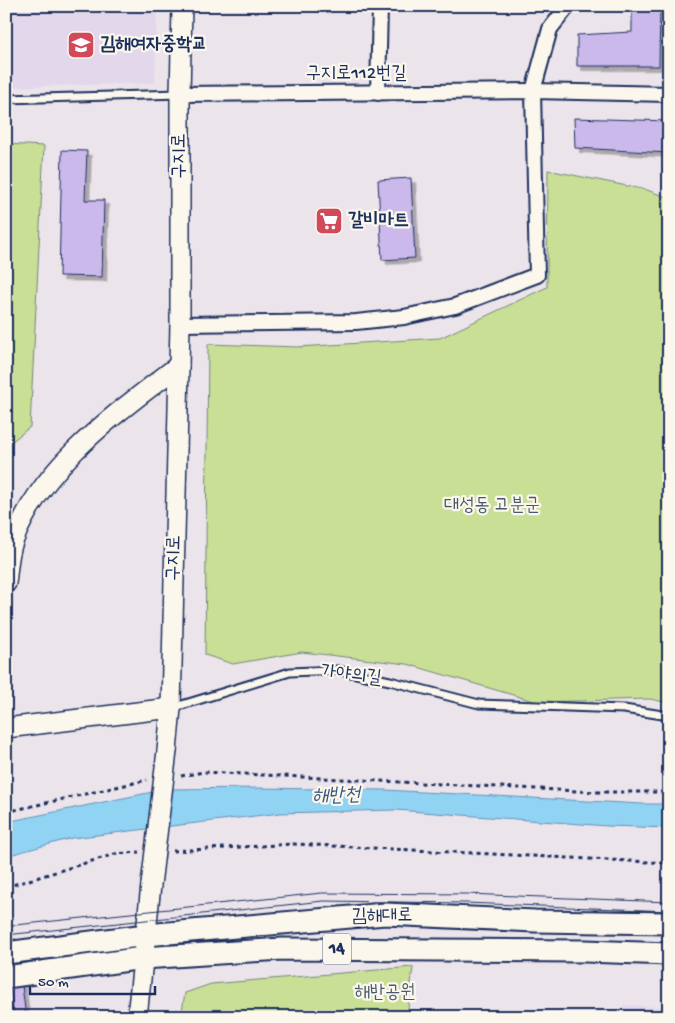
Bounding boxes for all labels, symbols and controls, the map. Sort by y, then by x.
school or university icon: 김해여자중학교 [66,30,96,60]
place label: 김해여자중학교 [100,34,207,57]
street label: 구지로112번길 [305,63,407,86]
street label: 구지로 [169,133,192,179]
supermarket icon: 갈비마트 [314,206,344,236]
place label: 갈비마트 [348,210,409,233]
park label: 대성동 고분군 [444,495,540,518]
street label: 구지로 [163,535,187,581]
street label: 가야의길 [319,661,383,691]
water label: 해반천 [311,785,362,809]
street label: 김해대로 [351,905,413,929]
road number: 14 [323,934,351,964]
scale bar [30,963,155,995]
text: 50 m [38,974,69,992]
park label: 해반공원 [354,982,416,1005]

